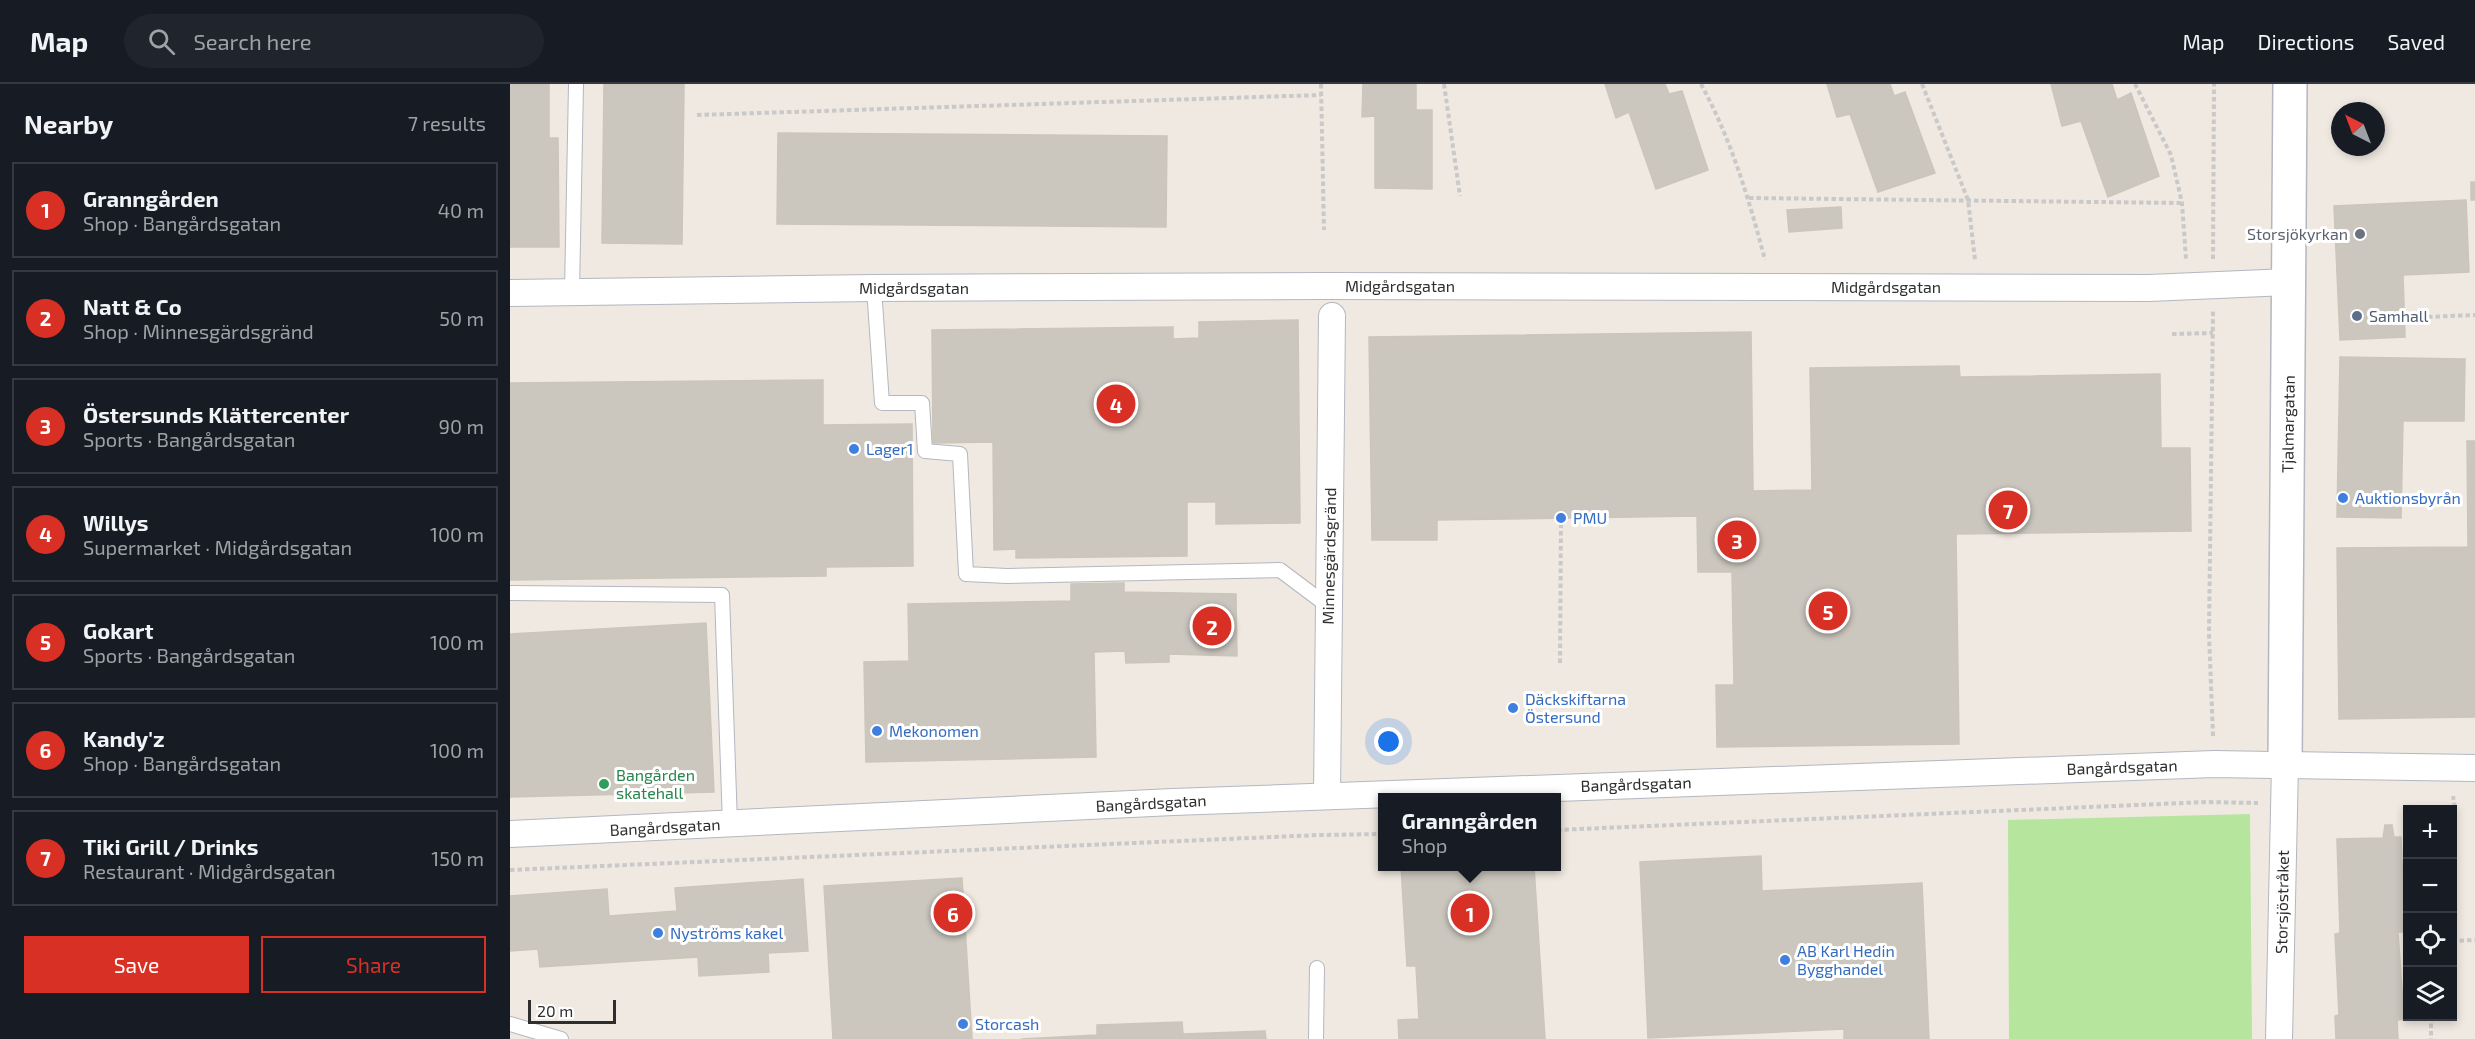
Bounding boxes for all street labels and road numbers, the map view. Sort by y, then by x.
street label: Midgårdsgatan [1345,276,1455,295]
street label: Midgårdsgatan [1831,277,1941,296]
street label: Midgårdsgatan [859,278,969,297]
street label: Tjalmargatan [2277,375,2299,473]
street label: Minnesgärdsgränd [1318,487,1339,625]
street label: Bangårdsgatan [2066,755,2178,778]
street label: Bangårdsgatan [1580,772,1692,795]
street label: Bangårdsgatan [1095,790,1207,815]
street label: Bangårdsgatan [609,814,721,839]
street label: Storsjöstråket [2271,850,2293,954]

